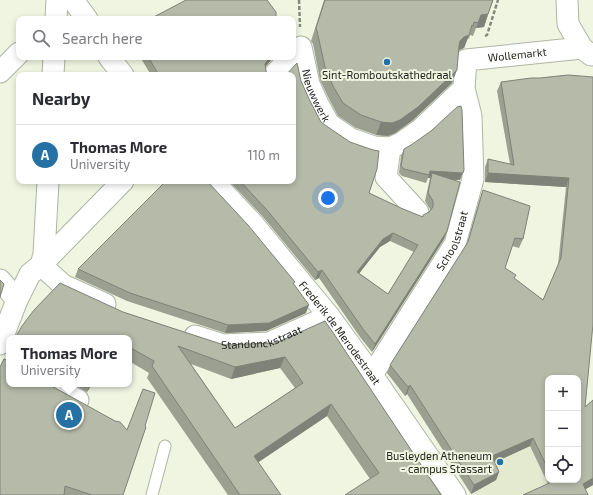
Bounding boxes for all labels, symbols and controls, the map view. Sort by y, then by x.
search box [16,16,296,60]
icon: search [30,27,52,49]
text: Search here [62,29,143,47]
street label: Wollemarkt [487,45,547,64]
marker: Sint-Romboutskathedraal [382,57,392,67]
street label: Nieuwwerk [300,68,334,124]
place label: Sint-Romboutskathedraal [322,68,453,81]
text: Nearby [32,88,90,108]
text: Thomas More [70,138,167,156]
text: A [41,147,49,163]
text: 110 m [248,147,280,163]
text: University [70,156,130,172]
your location [318,188,338,208]
street label: Schoolstraat [433,209,470,273]
street label: Frederik de Merodestraat [297,278,384,387]
street label: Standonckstraat [221,322,304,351]
popup [6,335,132,387]
text: Thomas More [20,344,118,362]
text: University [20,362,81,378]
map controls [545,375,581,483]
button: + [545,375,581,411]
pin: A [56,400,82,430]
button: − [545,411,581,447]
button: locate [545,447,581,483]
place label: Busleyden Atheneum - campus Stassart [386,449,492,475]
marker: Busleyden Atheneum - campus Stassart [495,457,505,467]

